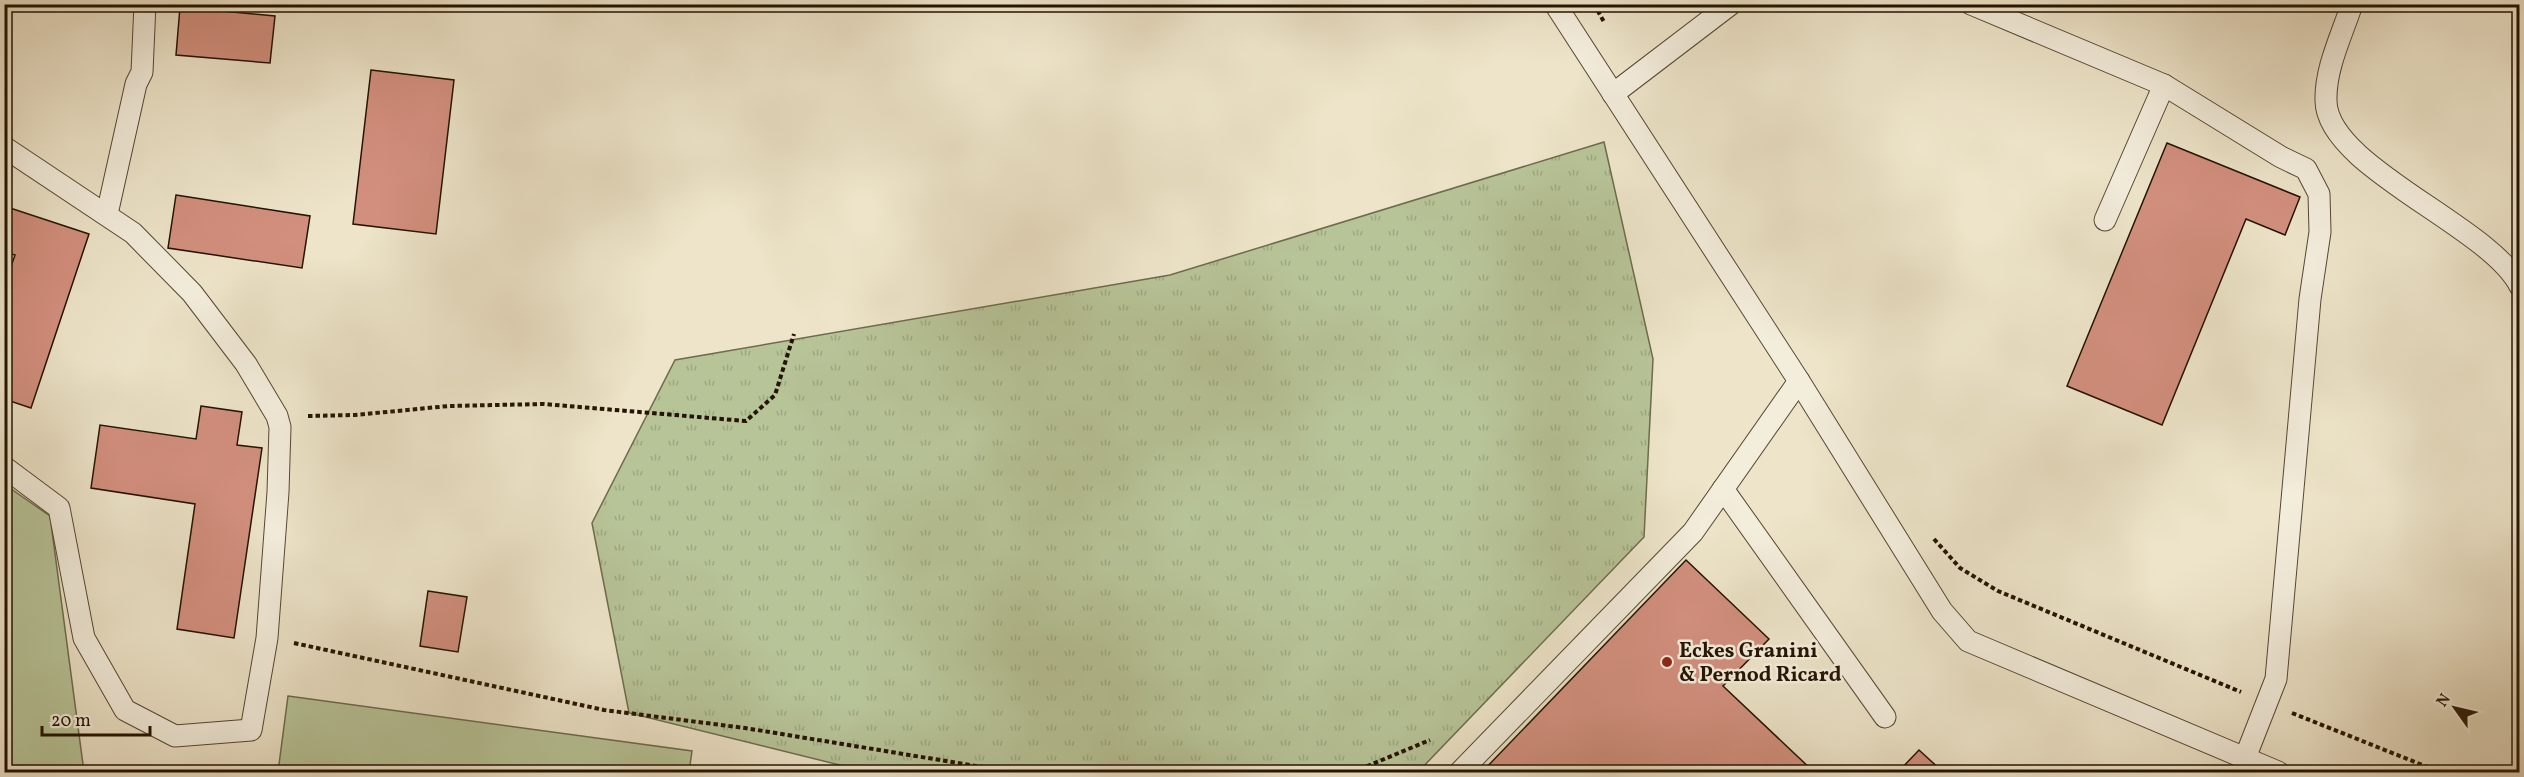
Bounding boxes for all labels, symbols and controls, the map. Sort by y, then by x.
place label: Eckes Granini & Pernod Ricard [1679,637,1842,690]
marker: Eckes Granini & Pernod Ricard [1660,655,1674,669]
north arrow [2425,678,2485,738]
text: N [2432,689,2457,712]
scale bar [42,699,150,737]
text: 20 m [51,709,91,734]

